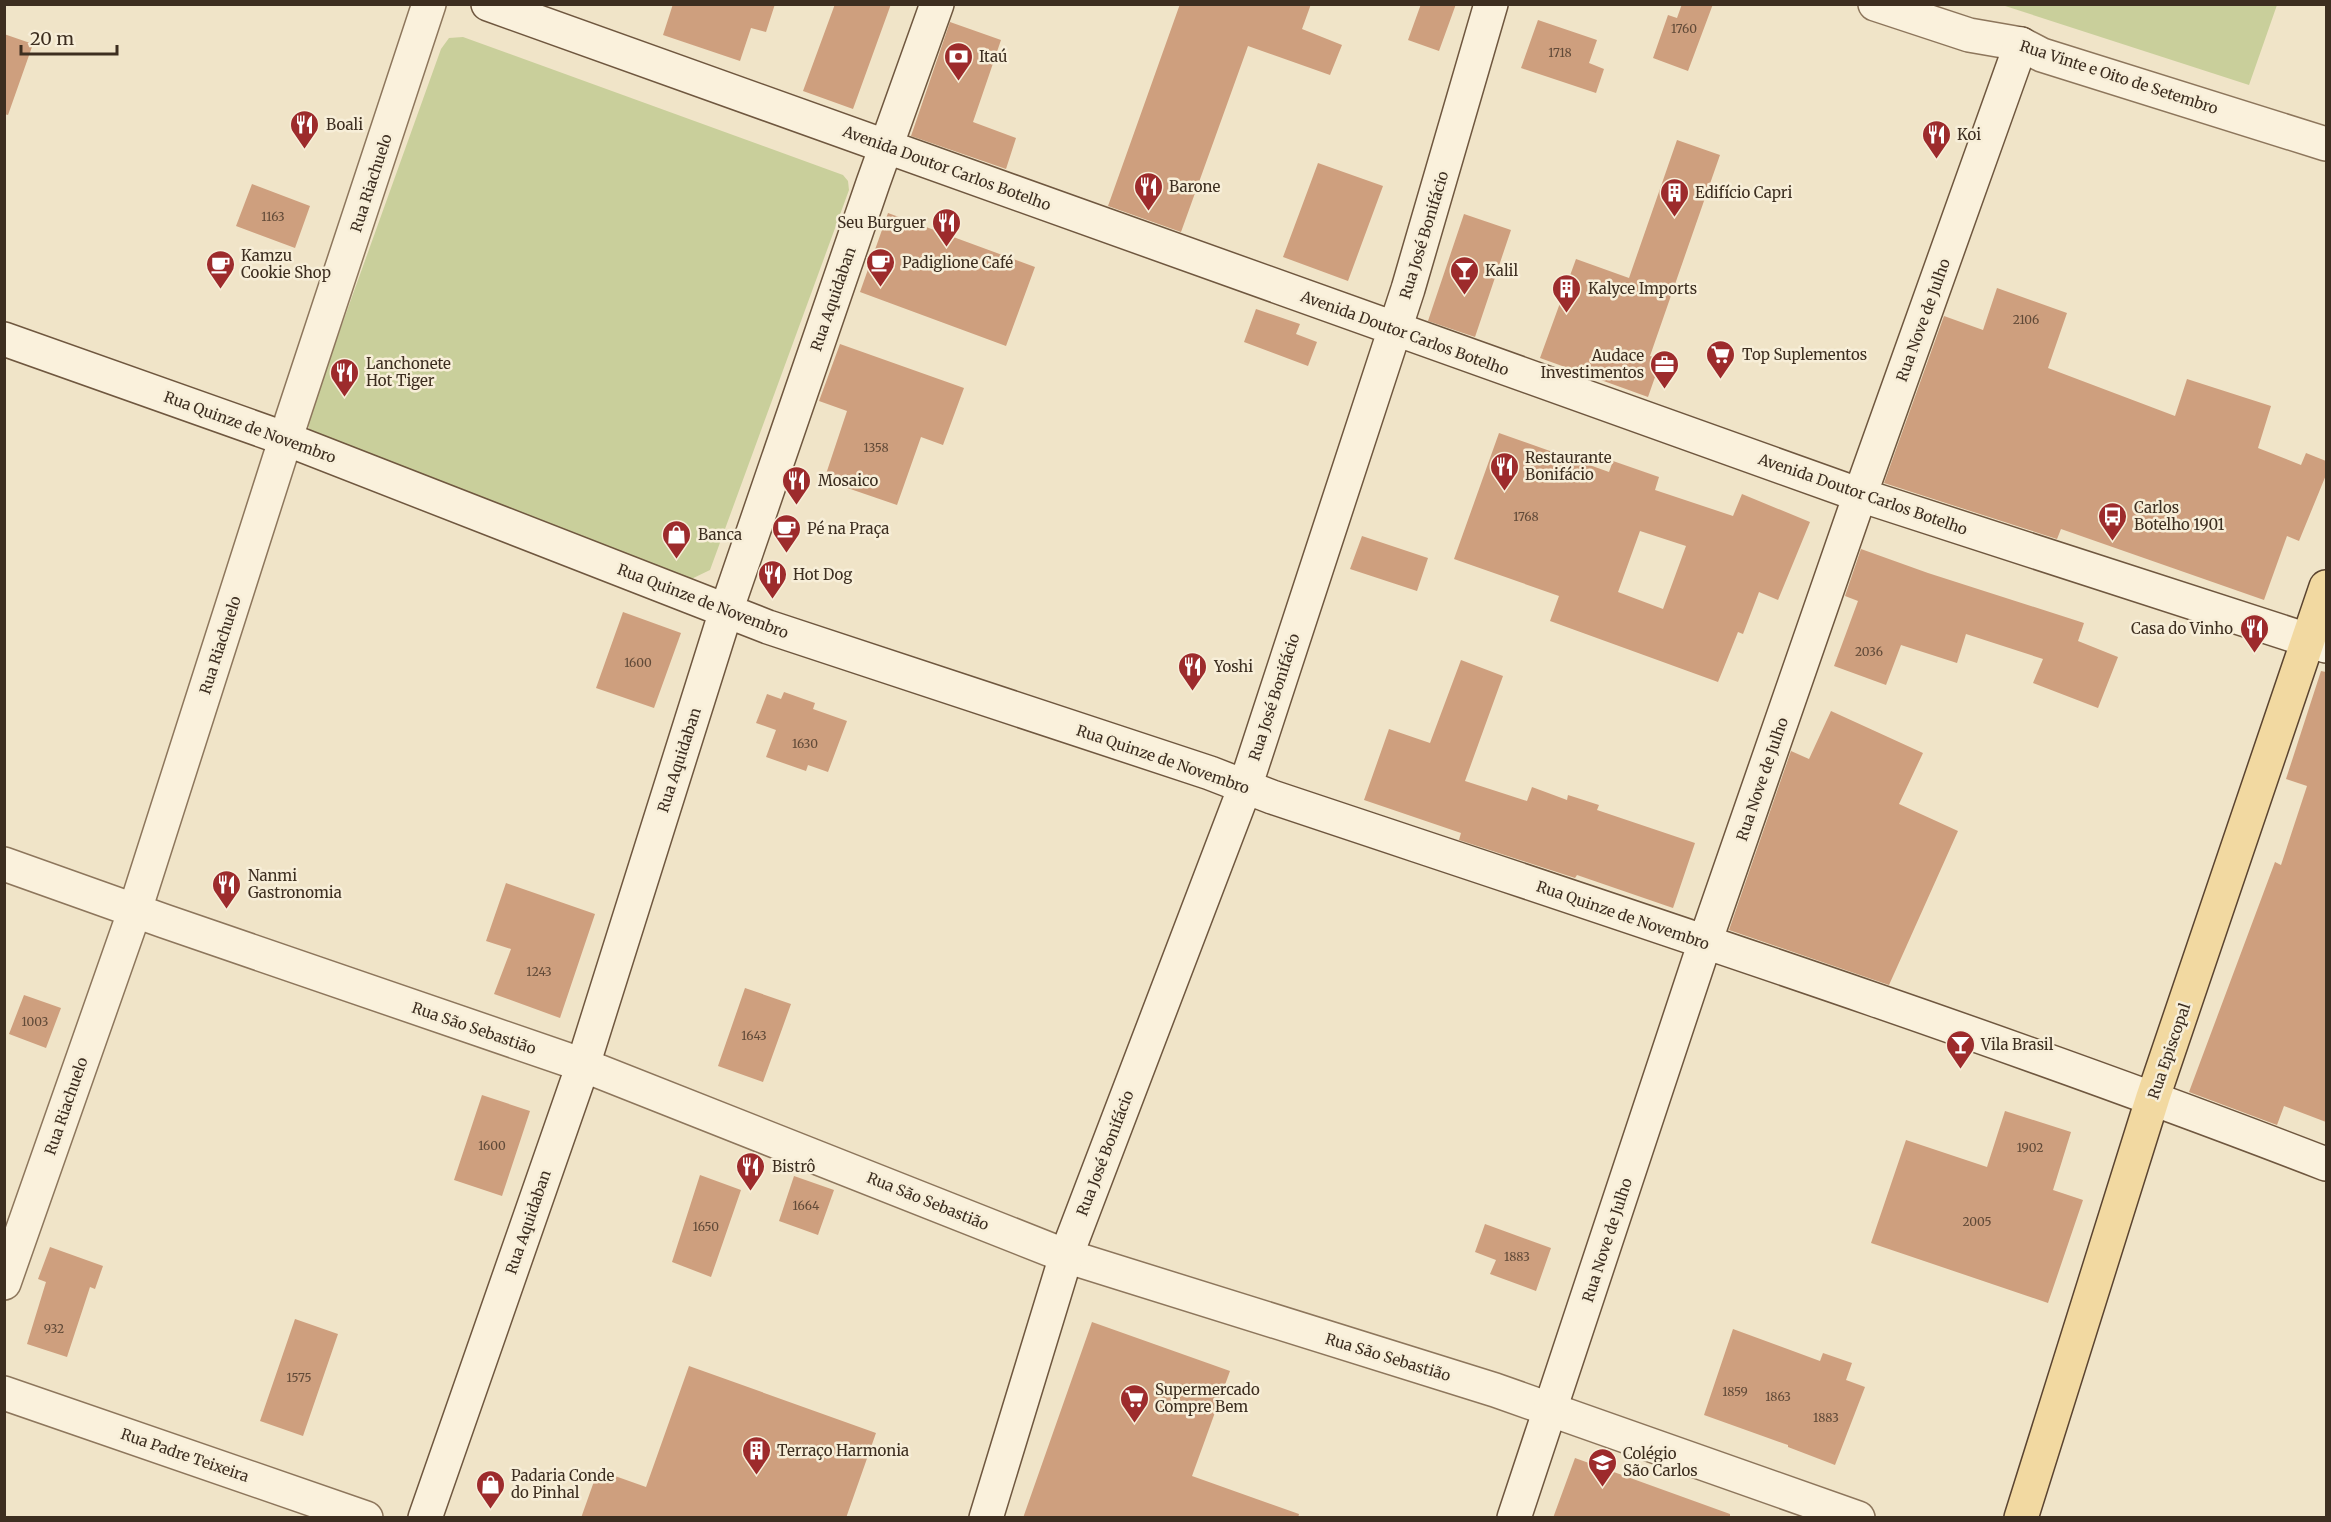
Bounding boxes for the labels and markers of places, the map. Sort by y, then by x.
bank icon: Itaú [942,40,974,82]
place label: Itaú [979,47,1007,66]
restaurant icon: Boali [289,108,321,150]
place label: Boali [326,115,363,134]
restaurant icon: Koi [1920,118,1952,160]
place label: Koi [1957,125,1981,144]
restaurant icon: Barone [1132,170,1164,212]
building icon: Edifício Capri [1658,176,1690,218]
place label: Barone [1169,177,1221,196]
place label: Edifício Capri [1695,183,1793,202]
restaurant icon: Seu Burguer [931,206,963,248]
place label: Seu Burguer [837,213,926,232]
place label: Kamzu Cookie Shop [241,246,331,282]
cafe icon: Padiglione Café [865,246,897,288]
cafe icon: Kamzu Cookie Shop [204,248,236,290]
place label: Padiglione Café [902,253,1013,272]
bar icon: Kalil [1448,254,1480,296]
place label: Kalil [1485,261,1518,280]
building icon: Kalyce Imports [1551,272,1583,314]
place label: Kalyce Imports [1588,279,1697,298]
supermarket icon: Top Suplementos [1705,338,1737,380]
place label: Top Suplementos [1742,345,1867,364]
place label: Audace Investimentos [1540,346,1644,382]
office icon: Audace Investimentos [1649,348,1681,390]
place label: Lanchonete Hot Tiger [366,354,451,390]
restaurant icon: Lanchonete Hot Tiger [329,356,361,398]
place label: Restaurante Bonifácio [1525,448,1612,484]
restaurant icon: Restaurante Bonifácio [1488,450,1520,492]
restaurant icon: Mosaico [781,464,813,506]
place label: Mosaico [818,471,878,490]
place label: Carlos Botelho 1901 [2134,498,2225,534]
bus stop icon: Carlos Botelho 1901 [2097,500,2129,542]
cafe icon: Pé na Praça [770,512,802,554]
shop icon: Banca [661,518,693,560]
place label: Pé na Praça [807,519,889,538]
place label: Banca [698,525,742,544]
restaurant icon: Hot Dog [756,558,788,600]
place label: Hot Dog [793,565,852,584]
restaurant icon: Casa do Vinho [2238,612,2270,654]
place label: Casa do Vinho [2131,619,2233,638]
restaurant icon: Yoshi [1177,650,1209,692]
place label: Yoshi [1213,657,1253,676]
place label: Nanmi Gastronomia [248,866,342,902]
restaurant icon: Nanmi Gastronomia [211,868,243,910]
bar icon: Vila Brasil [1944,1028,1976,1070]
place label: Vila Brasil [1980,1035,2054,1054]
restaurant icon: Bistrô [735,1150,767,1192]
place label: Bistrô [772,1157,815,1176]
place label: Supermercado Compre Bem [1155,1380,1260,1416]
supermarket icon: Supermercado Compre Bem [1118,1382,1150,1424]
building icon: Terraço Harmonia [740,1434,772,1476]
place label: Terraço Harmonia [777,1441,909,1460]
place label: Colégio São Carlos [1623,1444,1698,1480]
school or university icon: Colégio São Carlos [1586,1446,1618,1488]
place label: Padaria Conde do Pinhal [511,1466,614,1502]
shop icon: Padaria Conde do Pinhal [474,1468,506,1510]

